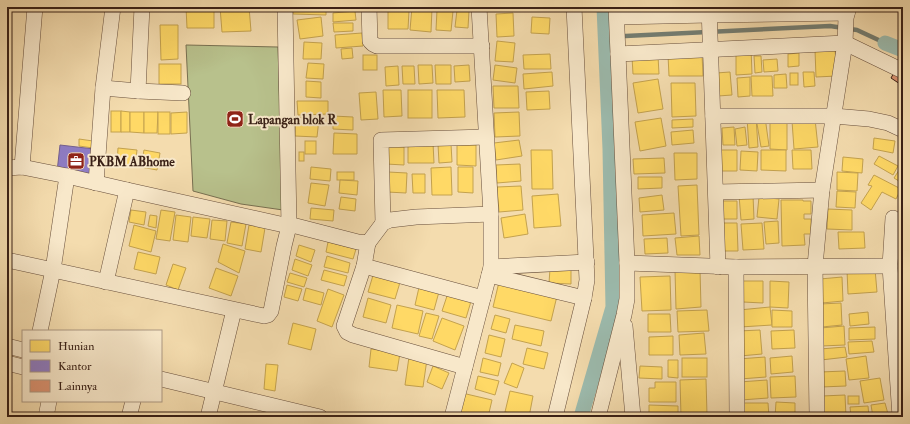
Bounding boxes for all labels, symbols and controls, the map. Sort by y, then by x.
sports icon: Lapangan blok R [225,109,245,129]
place label: Lapangan blok R [248,112,337,129]
office icon: PKBM ABhome [66,151,86,171]
place label: PKBM ABhome [89,154,175,170]
legend [22,330,162,402]
text: Hunian [58,339,94,354]
text: Kantor [58,359,92,374]
text: Lainnya [58,379,98,394]

